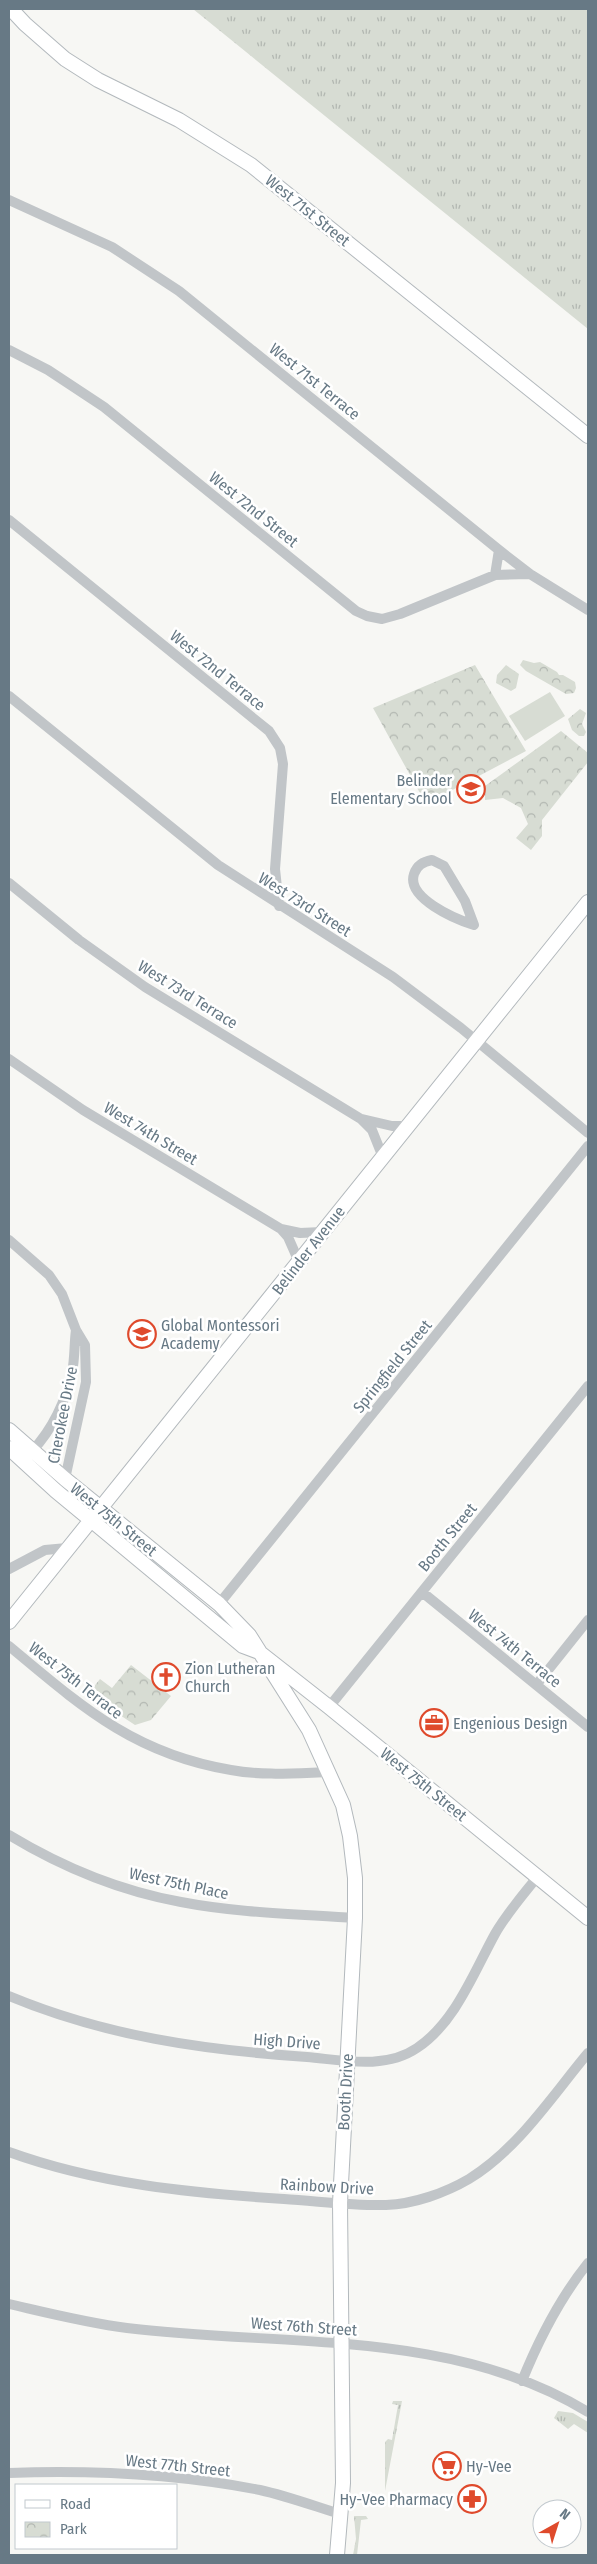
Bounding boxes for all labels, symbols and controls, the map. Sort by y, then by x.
street label: West 71st Street [262,171,354,251]
street label: West 71st Terrace [265,339,364,424]
street label: West 72nd Street [205,468,303,552]
street label: West 72nd Terrace [166,626,269,715]
place label: Belinder Elementary School [330,771,452,808]
school or university icon: Belinder Elementary School [456,774,486,804]
street label: West 73rd Street [255,868,355,941]
street label: West 73rd Terrace [134,956,241,1033]
street label: West 74th Street [100,1098,202,1169]
street label: Belinder Avenue [268,1202,349,1298]
street label: Springfield Street [349,1315,436,1417]
place label: Global Montessori Academy [161,1316,279,1353]
school or university icon: Global Montessori Academy [127,1319,157,1349]
street label: Cherokee Drive [44,1365,81,1465]
street label: West 75th Street [67,1479,161,1561]
street label: Booth Street [414,1499,481,1575]
street label: West 74th Terrace [464,1605,565,1692]
street label: West 75th Terrace [25,1638,126,1723]
place label: Zion Lutheran Church [185,1659,275,1696]
church icon: Zion Lutheran Church [151,1662,181,1692]
office icon: Engenious Design [419,1708,449,1738]
place label: Engenious Design [453,1714,568,1733]
street label: West 75th Street [377,1744,471,1826]
street label: West 75th Place [127,1864,230,1903]
street label: High Drive [253,2030,321,2053]
street label: Booth Drive [334,2053,357,2131]
street label: Rainbow Drive [280,2175,374,2198]
street label: West 76th Street [250,2313,358,2340]
street label: West 77th Street [125,2451,232,2481]
supermarket icon: Hy-Vee [432,2451,462,2481]
place label: Hy-Vee [466,2457,512,2476]
legend [15,2484,178,2549]
pharmacy icon: Hy-Vee Pharmacy [457,2484,487,2514]
place label: Hy-Vee Pharmacy [339,2490,454,2509]
text: Road [60,2495,91,2513]
north arrow [532,2499,582,2549]
text: N [556,2505,573,2524]
text: Park [60,2520,87,2538]

